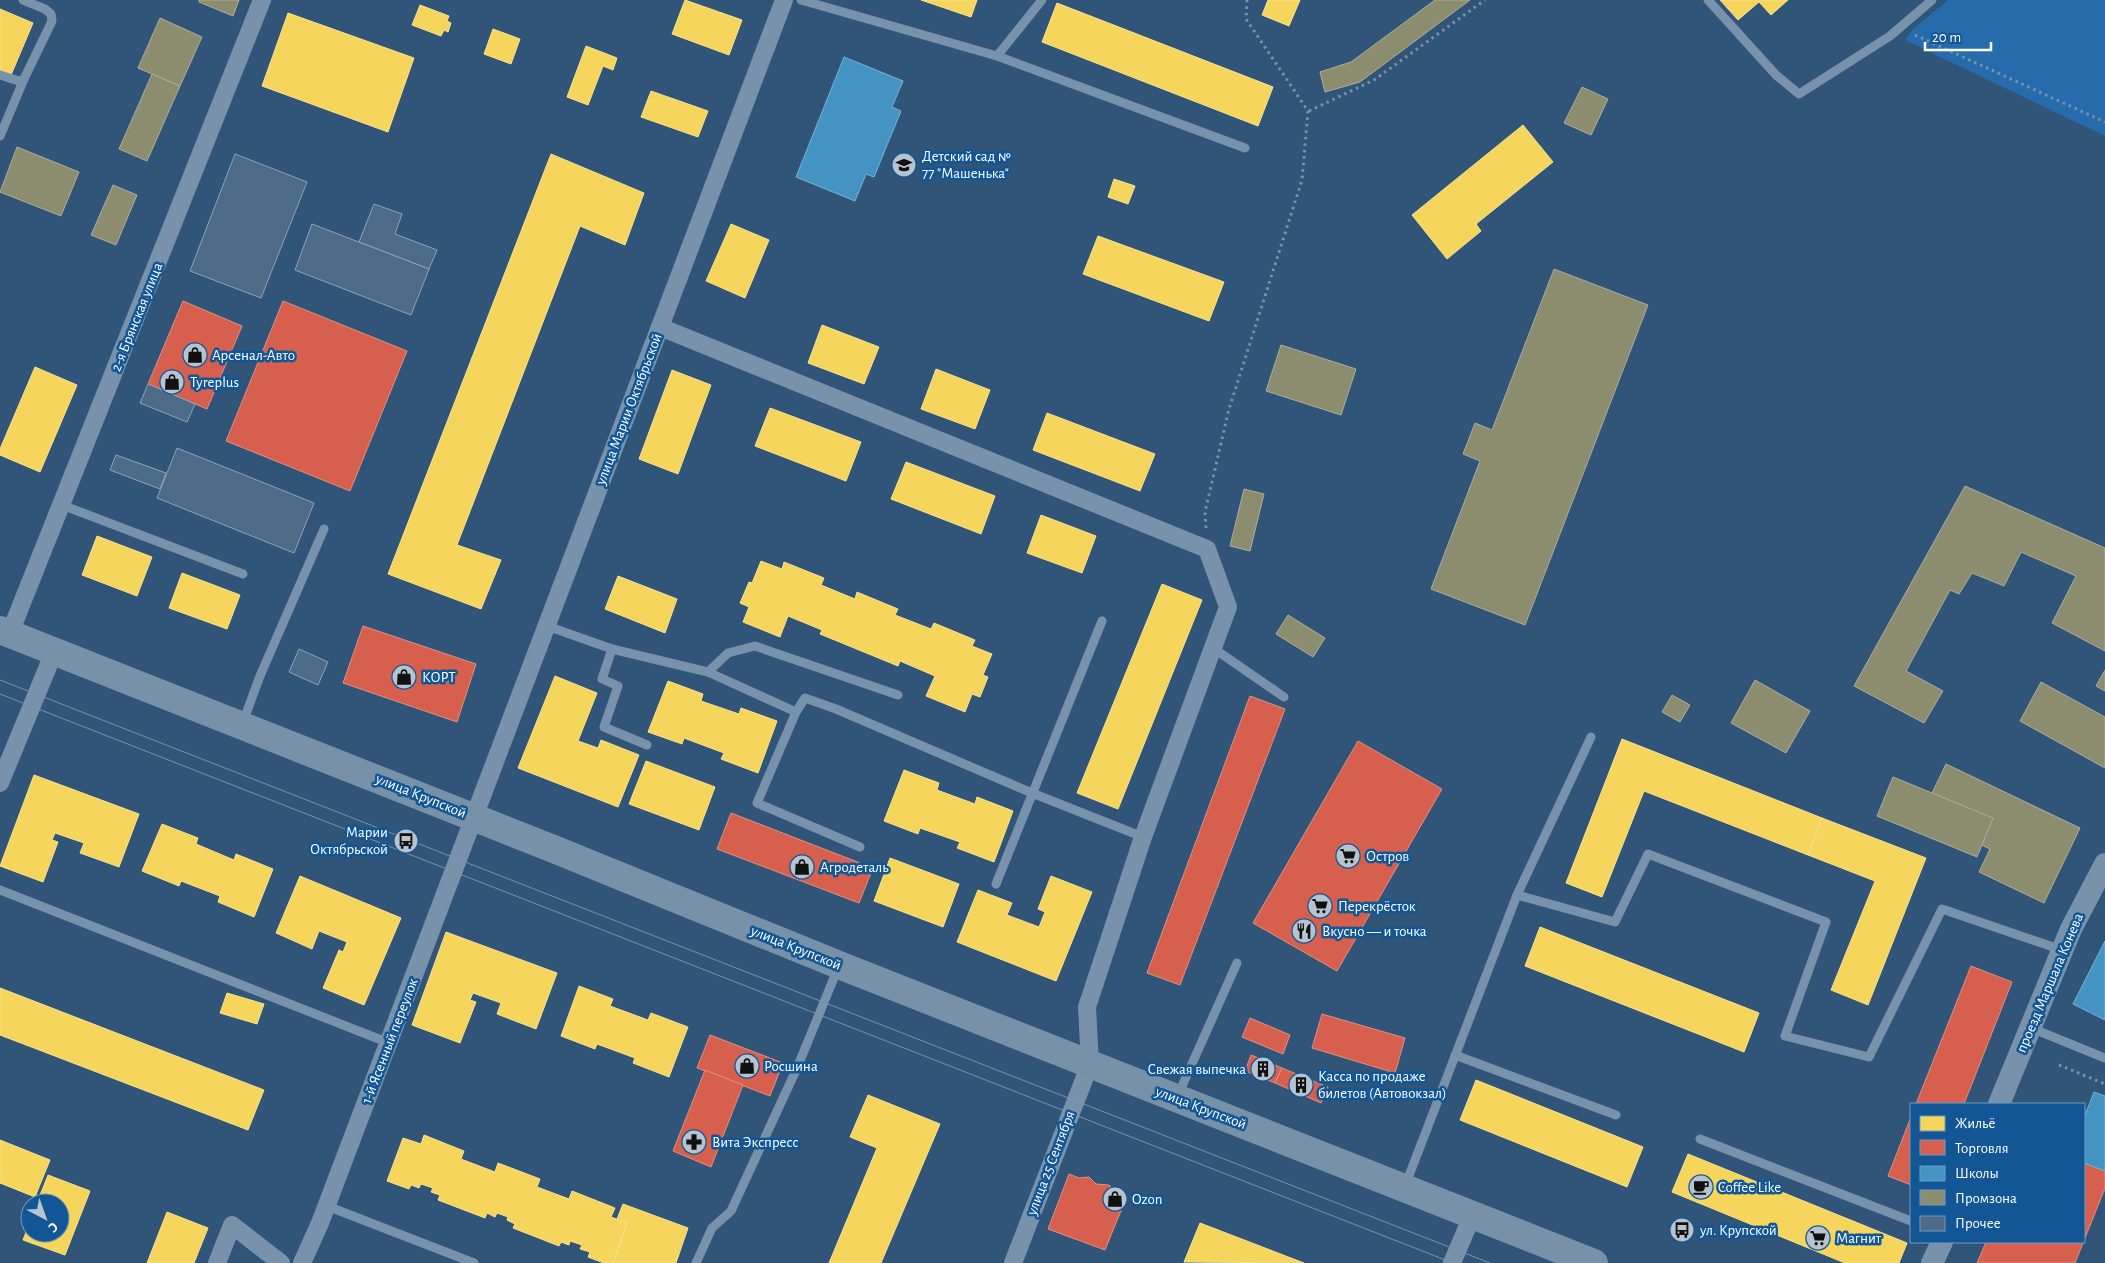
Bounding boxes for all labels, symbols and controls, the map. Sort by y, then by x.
scale bar [1925,20,1991,52]
text: 20 m [1932,30,1961,45]
place label: Детский сад № 77 "Машенька" [922,149,1011,181]
school or university icon: Детский сад № 77 "Машенька" [891,152,917,178]
street label: 2-я Брянская улица [108,260,166,373]
street label: улица Марии Октябрьской [593,331,665,488]
shop icon: Арсенал-Авто [182,342,208,368]
place label: Арсенал-Авто [212,348,295,363]
shop icon: Tyreplus [159,369,185,395]
place label: Tyreplus [190,375,239,390]
shop icon: КОРТ [391,664,417,690]
place label: КОРТ [422,670,456,685]
street label: улица Крупской [373,771,468,821]
place label: Марии Октябрьской [310,825,388,857]
bus stop icon: Марии Октябрьской [393,828,419,854]
supermarket icon: Остров [1335,843,1361,869]
place label: Остров [1366,849,1409,864]
shop icon: Агродеталь [789,854,815,880]
place label: Агродеталь [820,860,889,875]
supermarket icon: Перекрёсток [1307,893,1333,919]
place label: Перекрёсток [1338,899,1416,914]
street label: проезд Маршала Конева [2014,911,2086,1055]
restaurant icon: Вкусно — и точка [1291,918,1317,944]
street label: улица Крупской [748,923,843,973]
place label: Вкусно — и точка [1322,924,1427,939]
street label: 1-й Ясенный переулок [359,976,421,1106]
shop icon: Росшина [734,1053,760,1079]
building icon: Свежая выпечка [1250,1056,1276,1082]
place label: Росшина [764,1059,818,1074]
place label: Свежая выпечка [1148,1062,1246,1077]
place label: Касса по продаже билетов (Автовокзал) [1318,1069,1447,1101]
building icon: Касса по продаже билетов (Автовокзал) [1288,1072,1314,1098]
street label: улица Крупской [1153,1083,1248,1132]
legend [1910,1103,2085,1243]
street label: улица 25 Сентября [1024,1109,1078,1218]
text: Жильё [1955,1116,1995,1131]
pharmacy icon: Вита Экспресс [681,1129,707,1155]
place label: Вита Экспресс [712,1135,799,1150]
text: Торговля [1955,1141,2009,1156]
text: Школы [1955,1166,1999,1181]
cafe icon: Coffee Like [1688,1174,1714,1200]
place label: Coffee Like [1718,1180,1781,1195]
shop icon: Ozon [1102,1186,1128,1212]
text: Промзона [1955,1191,2017,1206]
place label: Ozon [1132,1192,1162,1207]
north arrow [20,1193,70,1243]
text: Прочее [1955,1216,2001,1231]
bus stop icon: ул. Крупской [1669,1217,1695,1243]
text: С [45,1219,60,1235]
place label: ул. Крупской [1699,1223,1777,1238]
supermarket icon: Магнит [1805,1225,1831,1251]
place label: Магнит [1836,1231,1882,1246]

